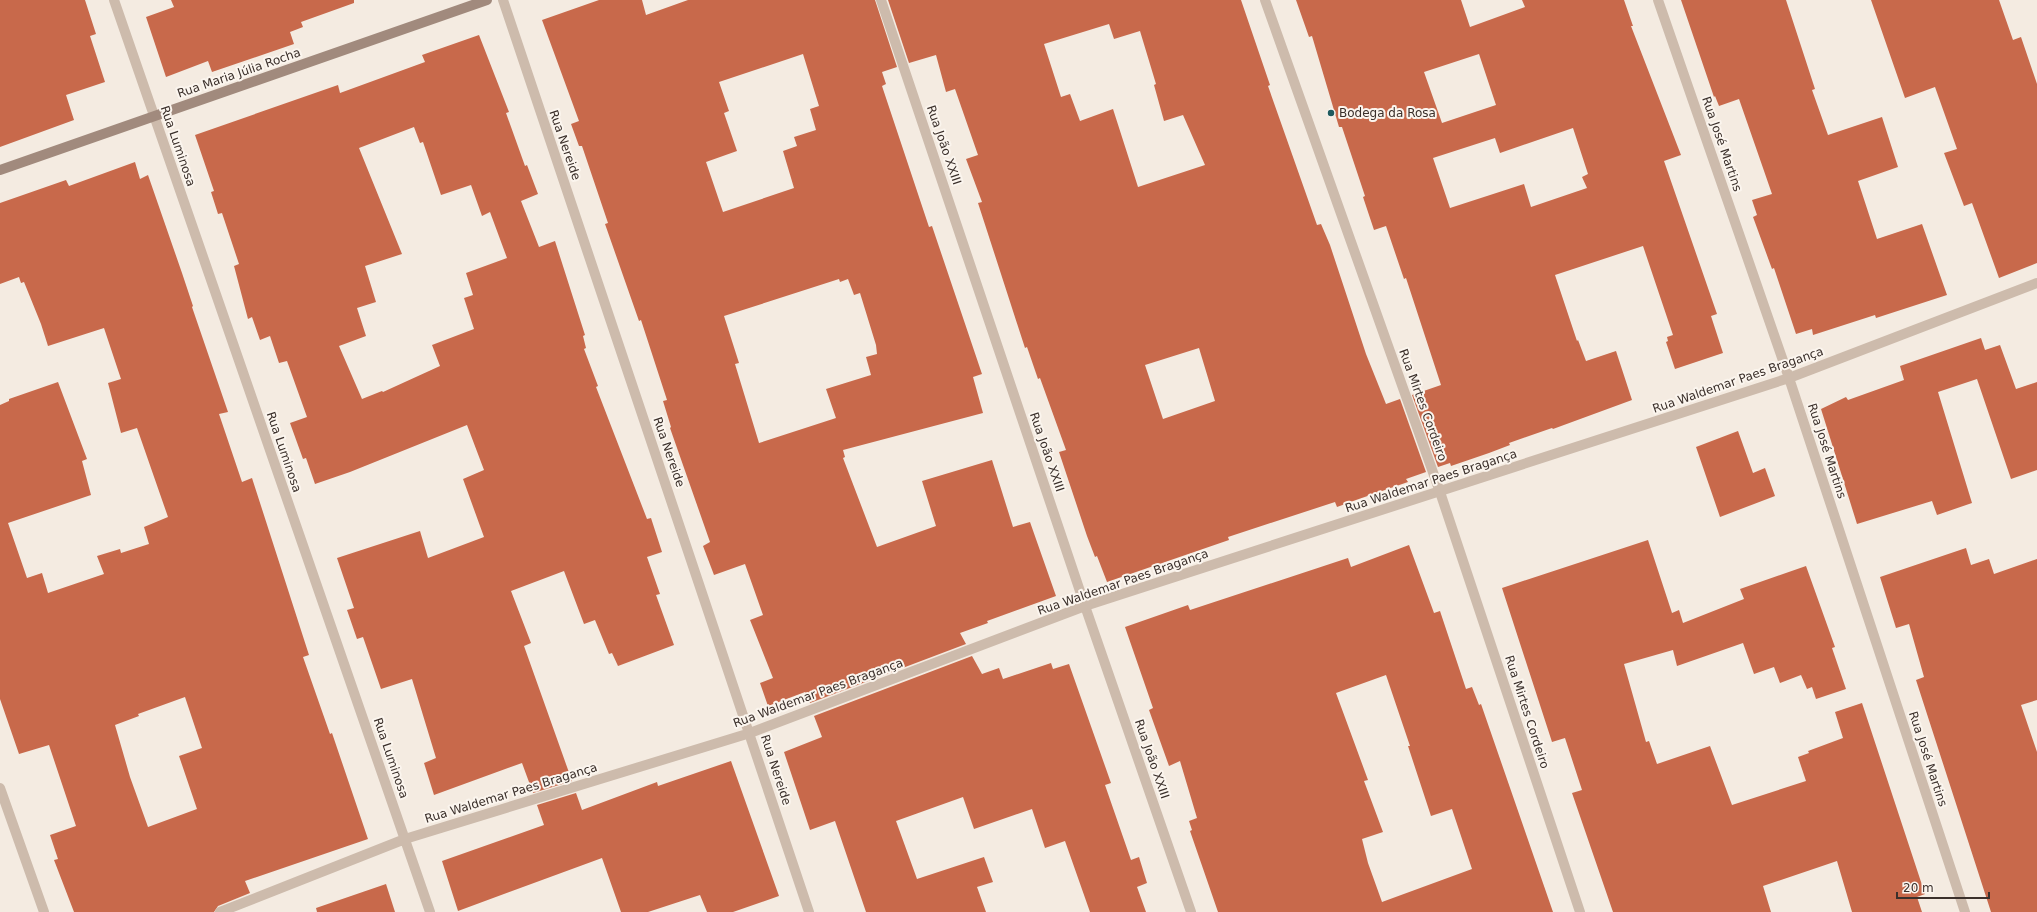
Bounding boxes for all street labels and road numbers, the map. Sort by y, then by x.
street label: Rua Maria Júlia Rocha [176,45,302,101]
street label: Rua José Martins [1699,95,1745,193]
street label: Rua João XXIII [924,103,964,187]
street label: Rua Luminosa [158,104,198,188]
street label: Rua Nereide [546,108,584,182]
street label: Rua Waldemar Paes Bragança [1651,344,1825,416]
street label: Rua Mirtes Cordeiro [1396,347,1450,463]
street label: Rua José Martins [1805,402,1849,500]
street label: Rua Luminosa [264,410,304,494]
street label: Rua João XXIII [1027,410,1067,494]
street label: Rua Nereide [650,415,688,489]
street label: Rua Waldemar Paes Bragança [1343,447,1519,515]
street label: Rua Waldemar Paes Bragança [1036,546,1210,618]
street label: Rua Mirtes Cordeiro [1502,654,1552,770]
street label: Rua Waldemar Paes Bragança [731,656,905,730]
street label: Rua José Martins [1906,710,1950,808]
street label: Rua Luminosa [371,716,411,800]
street label: Rua João XXIII [1132,717,1172,801]
street label: Rua Nereide [758,733,794,807]
street label: Rua Waldemar Paes Bragança [423,760,599,826]

